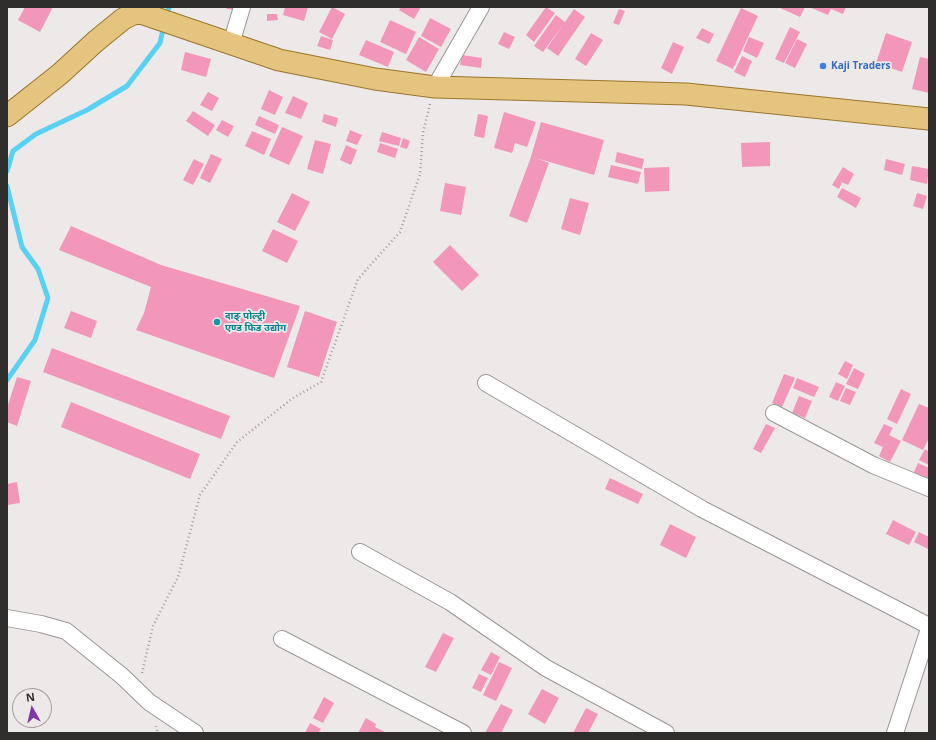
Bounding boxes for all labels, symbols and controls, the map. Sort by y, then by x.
place label: Kaji Traders [831,60,891,72]
marker: Kaji Traders [818,61,828,71]
place label: दाङ् पोल्ट्री एण्ड फिड उद्योग [225,310,286,334]
marker: दाङ् पोल्ट्री एण्ड फिड उद्योग [212,317,222,327]
north arrow [12,688,52,728]
text: N [25,689,36,705]

